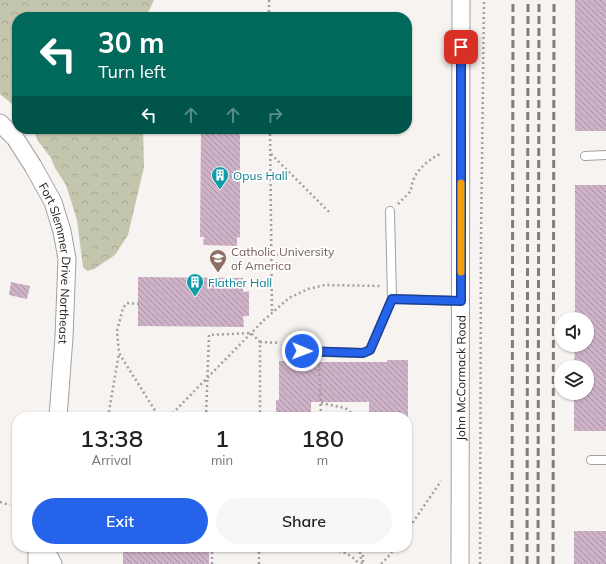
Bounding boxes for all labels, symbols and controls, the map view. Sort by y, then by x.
text: 30 m [98,25,164,60]
icon: left [32,28,84,80]
pin [444,30,478,64]
icon: arrive [450,36,472,58]
text: Turn left [98,60,166,83]
icon: left [138,104,160,126]
icon: ahead [180,104,202,126]
icon: ahead [222,104,244,126]
icon: right [264,104,286,126]
building icon: Opus Hall [210,165,230,190]
place label: Opus Hall [233,168,288,183]
street label: Fort Slemmer Drive Northeast [36,180,75,345]
place label: Catholic University of America [231,244,335,273]
school or university icon: Catholic University of America [208,248,228,273]
building icon: Flather Hall [185,272,205,297]
place label: Flather Hall [208,275,272,290]
map controls [554,312,594,400]
button: sound [554,312,594,352]
street label: John McCormack Road [453,315,468,441]
position arrow [281,330,323,372]
button: layers [554,360,594,400]
text: 13:38 [80,423,143,453]
text: 1 [215,423,229,453]
text: 180 [301,423,344,453]
text: Arrival [92,452,131,468]
text: min [211,452,233,468]
text: m [317,452,328,468]
button: Exit [32,498,208,544]
button: Share [216,498,392,544]

